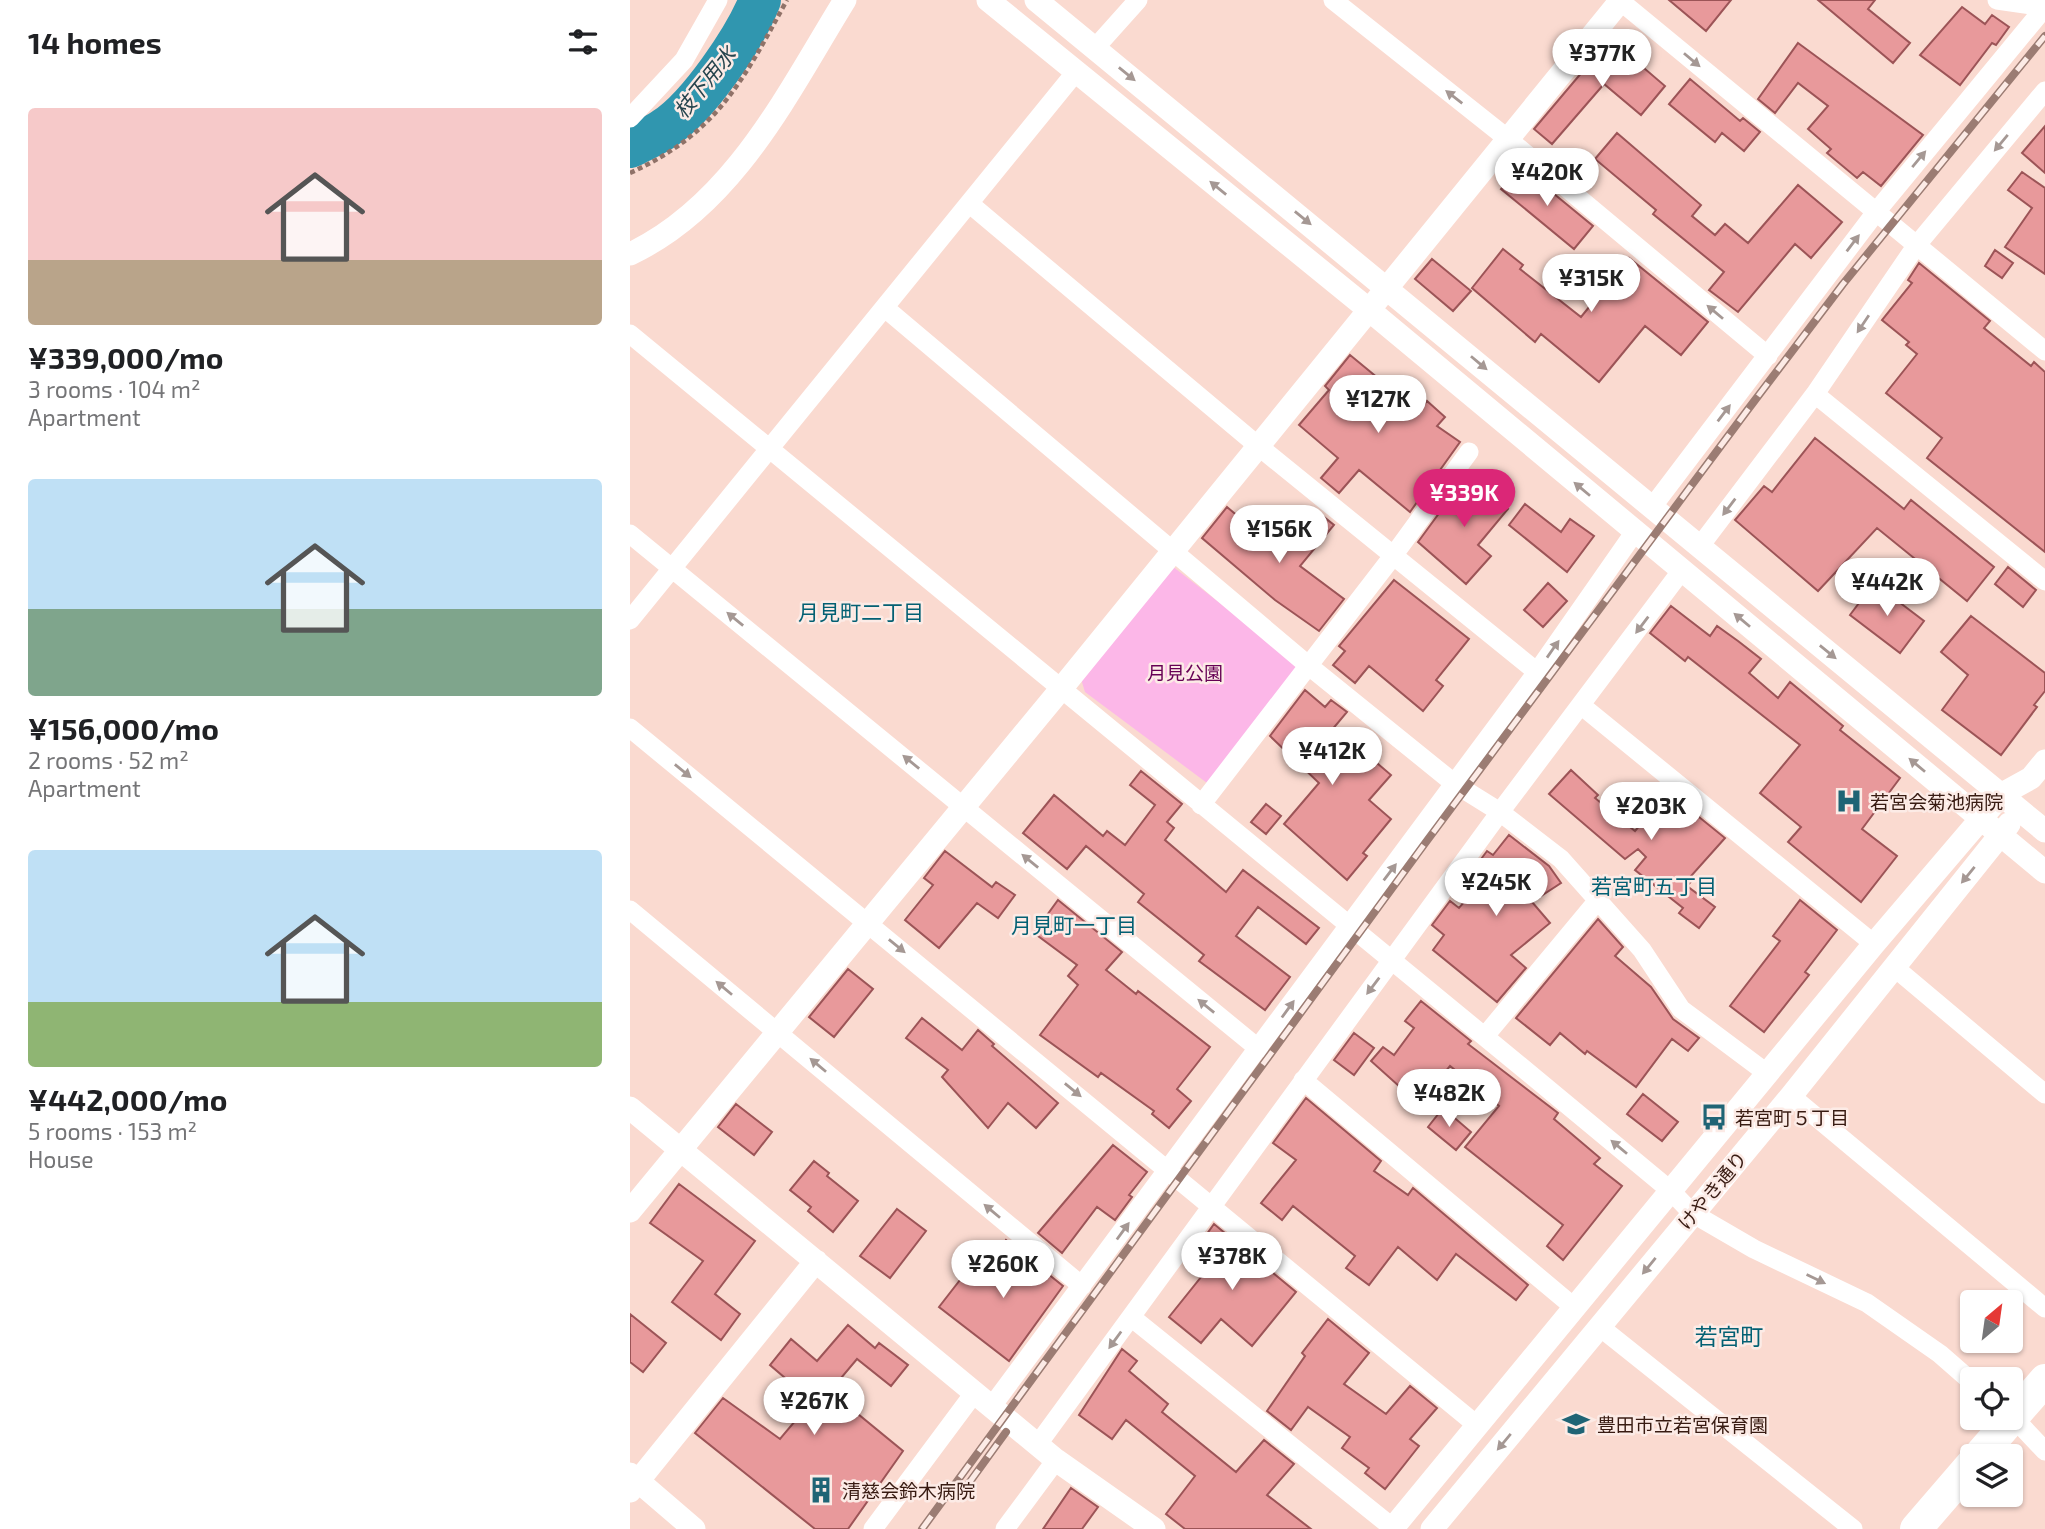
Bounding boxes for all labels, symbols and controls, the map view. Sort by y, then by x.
icon: filters [564,23,602,61]
text: 14 homes [28,24,162,60]
pin: ¥377K [1553,29,1651,89]
text: ¥377K [1568,38,1636,66]
water label: 枝下用水 [668,40,741,123]
one-way arrow [1683,52,1700,67]
one-way arrow [1119,66,1136,81]
one-way arrow [1445,91,1463,105]
one-way arrow [1994,134,2009,152]
pin: ¥420K [1498,148,1596,208]
one-way arrow [1911,151,1926,168]
icon: home [252,154,378,280]
text: ¥420K [1511,157,1583,185]
one-way arrow [1209,181,1226,196]
one-way arrow [1295,210,1312,225]
one-way arrow [1845,234,1860,252]
pin: ¥315K [1542,254,1640,314]
text: ¥315K [1558,263,1624,291]
one-way arrow [1707,305,1725,320]
one-way arrow [1857,314,1870,333]
text: ¥339,000/mo [28,339,223,375]
one-way arrow [1470,355,1488,370]
text: 3 rooms · 104 m² [28,375,200,403]
pin: ¥127K [1329,376,1427,435]
text: ¥127K [1345,384,1411,412]
text: Apartment [28,403,141,431]
one-way arrow [1717,405,1732,423]
pin: ¥339K [1415,470,1513,529]
text: ¥339K [1429,478,1499,506]
one-way arrow [1574,482,1591,497]
one-way arrow [1722,498,1736,517]
pin: ¥156K [1230,505,1328,565]
text: ¥156K [1246,514,1312,542]
icon: home [252,525,378,651]
pin: ¥442K [1838,558,1936,618]
text: ¥442K [1851,567,1923,595]
district label: 月見町二丁目 [798,599,924,624]
one-way arrow [726,611,744,626]
one-way arrow [1734,613,1751,628]
one-way arrow [1635,616,1649,634]
one-way arrow [1546,640,1560,658]
one-way arrow [1820,644,1837,659]
park label: 月見公園 [1147,661,1223,684]
text: ¥156,000/mo [28,710,219,746]
pin: ¥412K [1283,728,1381,787]
text: ¥412K [1298,736,1366,764]
text: 2 rooms · 52 m² [28,746,189,774]
one-way arrow [903,755,921,770]
one-way arrow [1909,758,1926,773]
one-way arrow [674,763,691,778]
text: Apartment [28,774,141,802]
pin: ¥203K [1602,782,1700,842]
hospital icon: 若宮会菊池病院 [1834,786,1864,816]
place label: 若宮会菊池病院 [1870,790,2003,813]
text: ¥203K [1616,791,1686,819]
one-way arrow [1022,854,1039,869]
pin: ¥245K [1447,858,1545,918]
one-way arrow [1382,863,1397,881]
text: ¥245K [1461,867,1531,895]
one-way arrow [1961,867,1976,884]
district label: 若宮町五丁目 [1591,873,1717,898]
icon: home [252,896,378,1022]
district label: 月見町一丁目 [1011,912,1137,937]
one-way arrow [888,938,906,953]
one-way arrow [1366,976,1380,995]
one-way arrow [715,981,732,996]
one-way arrow [1197,998,1215,1013]
one-way arrow [1280,1000,1294,1018]
one-way arrow [809,1058,827,1073]
pin: ¥482K [1400,1070,1498,1129]
text: ¥482K [1413,1078,1485,1106]
text: ¥442,000/mo [28,1081,227,1117]
one-way arrow [1065,1082,1082,1097]
bus stop icon: 若宮町５丁目 [1699,1102,1729,1132]
place label: 若宮町５丁目 [1735,1106,1849,1129]
text: 5 rooms · 153 m² [28,1117,197,1145]
one-way arrow [1610,1140,1627,1155]
text: House [28,1145,94,1173]
street label: けやき通り [1673,1146,1751,1234]
one-way arrow [984,1204,1001,1219]
one-way arrow [1115,1222,1129,1240]
pin: ¥378K [1183,1232,1281,1292]
pin: ¥260K [954,1240,1052,1300]
text: ¥378K [1197,1241,1267,1269]
text: ¥260K [967,1249,1039,1277]
one-way arrow [1642,1258,1657,1275]
one-way arrow [1806,1273,1826,1285]
north arrow [1960,1290,2023,1353]
map controls [1960,1290,2023,1507]
district label: 若宮町 [1695,1322,1764,1350]
one-way arrow [1107,1331,1122,1349]
button: locate [1960,1367,2023,1430]
pin: ¥267K [765,1378,863,1437]
text: ¥267K [780,1386,848,1414]
school or university icon: 豊田市立若宮保育園 [1561,1409,1591,1439]
place label: 豊田市立若宮保育園 [1597,1413,1768,1436]
one-way arrow [1497,1432,1512,1450]
button: layers [1960,1444,2023,1507]
building icon: 清慈会鈴木病院 [806,1475,836,1505]
place label: 清慈会鈴木病院 [842,1479,975,1502]

